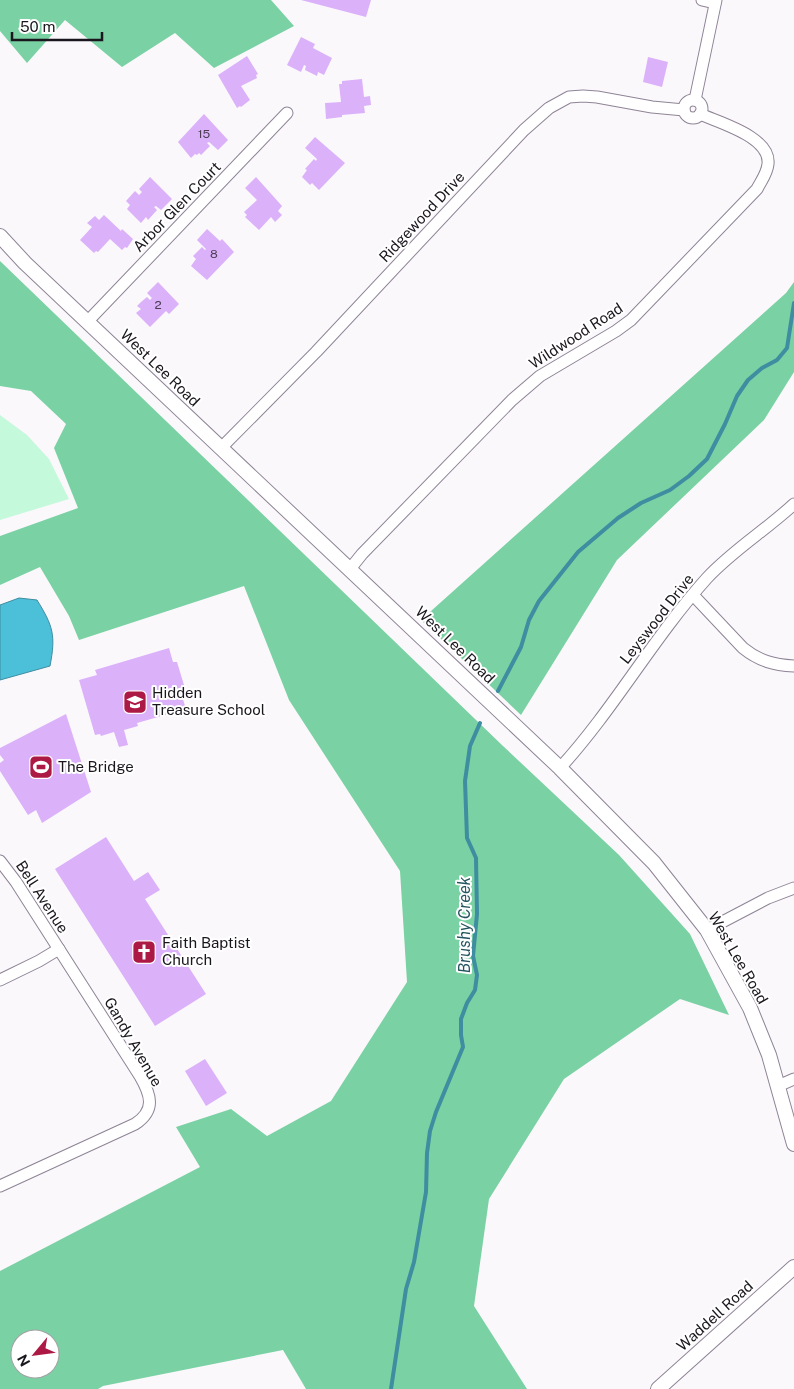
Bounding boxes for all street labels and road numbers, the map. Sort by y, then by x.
street label: Arbor Glen Court [129,158,224,255]
street label: Ridgewood Drive [375,168,468,265]
street label: Wildwood Road [526,299,626,372]
street label: West Lee Road [117,326,203,410]
street label: Leyswood Drive [616,570,697,667]
street label: West Lee Road [412,603,498,687]
street label: Bell Avenue [13,857,72,936]
street label: West Lee Road [705,909,772,1007]
street label: Gandy Avenue [101,994,166,1089]
street label: Waddell Road [673,1277,756,1354]

